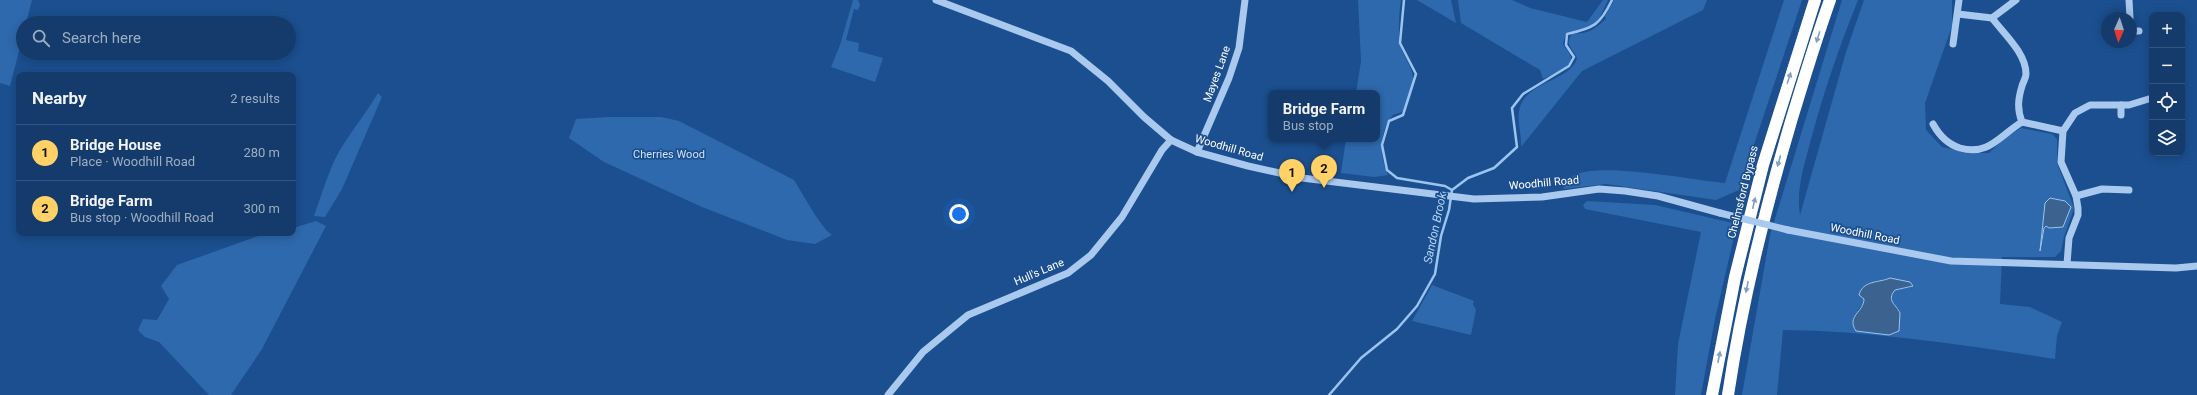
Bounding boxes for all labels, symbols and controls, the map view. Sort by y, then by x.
north arrow [2101,12,2137,48]
map controls [2149,12,2185,156]
button: + [2149,12,2185,48]
search box [16,16,296,60]
icon: search [30,27,52,49]
text: Search here [62,29,141,47]
one-way arrow [1814,31,1820,43]
street label: Mayes Lane [1201,44,1233,104]
button: − [2149,48,2185,84]
one-way arrow [1787,71,1793,83]
button: locate [2149,84,2185,120]
text: Nearby [32,88,87,108]
popup [1268,90,1380,142]
text: 2 results [230,91,280,106]
text: Bridge Farm [1283,100,1365,118]
text: Bus stop [1283,118,1334,133]
button: layers [2149,120,2185,156]
street label: Woodhill Road [1193,132,1265,164]
text: Bridge House [70,136,161,154]
street label: Chelmsford Bypass [1725,144,1761,240]
text: 1 [41,145,49,160]
text: 280 m [243,145,280,160]
park label: Cherries Wood [633,148,705,161]
text: Place · Woodhill Road [70,154,195,169]
pin: 2 [1311,155,1337,188]
one-way arrow [1776,155,1782,167]
pin: 1 [1279,159,1305,192]
street label: Woodhill Road [1508,173,1580,193]
water label: Sandon Brook [1421,190,1450,265]
text: Bridge Farm [70,192,152,210]
one-way arrow [1751,196,1757,209]
text: 2 [41,201,49,216]
text: 300 m [243,201,280,216]
your location [949,204,969,224]
text: Bus stop · Woodhill Road [70,210,214,225]
street label: Woodhill Road [1829,221,1901,247]
street label: Hull's Lane [1012,256,1066,288]
one-way arrow [1744,281,1750,293]
one-way arrow [1716,350,1722,363]

